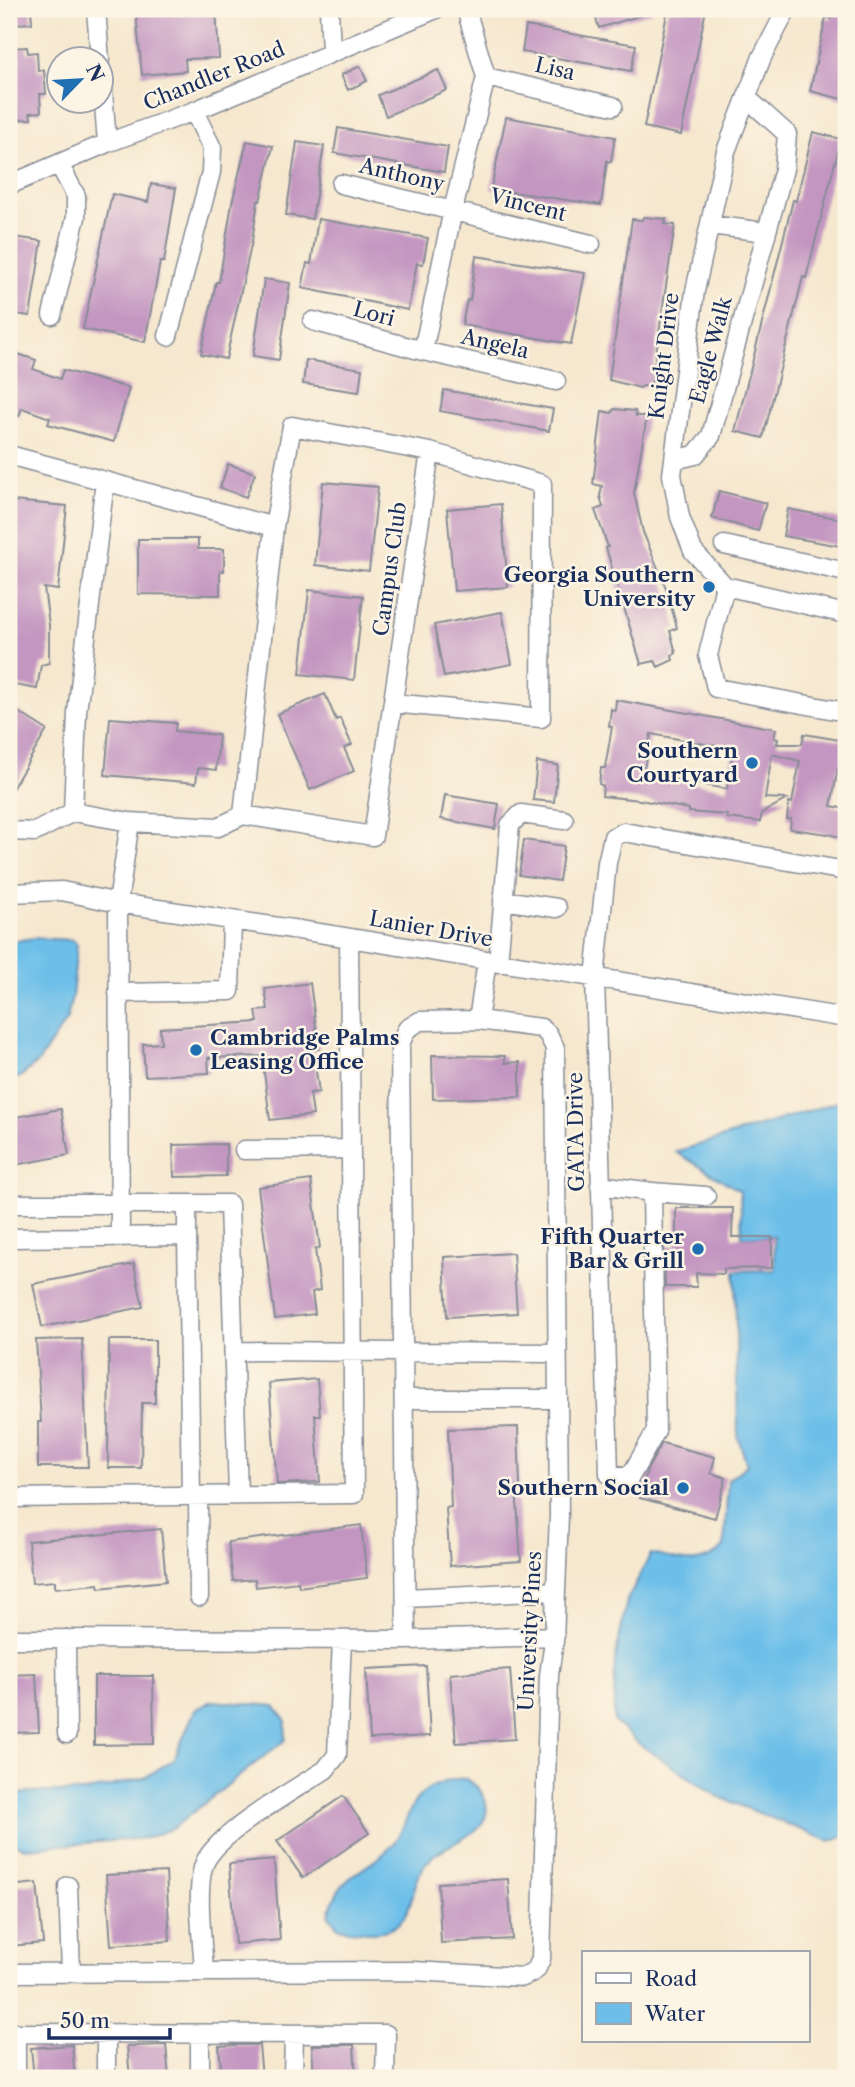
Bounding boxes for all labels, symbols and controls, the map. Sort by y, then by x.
street label: Chandler Road [139,36,288,115]
north arrow [46,46,116,116]
street label: Lisa [533,52,578,85]
text: N [81,61,109,85]
street label: Anthony [356,152,447,196]
street label: Vincent [486,183,570,226]
street label: Knight Drive [643,291,684,421]
street label: Eagle Walk [684,293,737,406]
street label: Lori [351,296,398,331]
street label: Angela [458,323,532,364]
street label: Campus Club [368,500,411,638]
place label: Georgia Southern University [504,562,696,611]
marker: Georgia Southern University [701,579,717,595]
place label: Southern Courtyard [626,738,739,787]
marker: Southern Courtyard [744,755,760,771]
street label: Lanier Drive [367,905,495,952]
place label: Cambridge Palms Leasing Office [210,1025,399,1074]
marker: Cambridge Palms Leasing Office [188,1042,204,1058]
street label: GATA Drive [562,1072,589,1192]
place label: Fifth Quarter Bar & Grill [540,1224,685,1273]
marker: Fifth Quarter Bar & Grill [690,1241,706,1257]
place label: Southern Social [498,1475,669,1500]
marker: Southern Social [675,1480,691,1496]
street label: University Pines [513,1550,546,1712]
legend [582,1951,810,2042]
text: Road [645,1966,697,1991]
scale bar [49,1996,170,2040]
text: Water [644,2001,705,2026]
text: 50 m [60,2008,110,2033]

